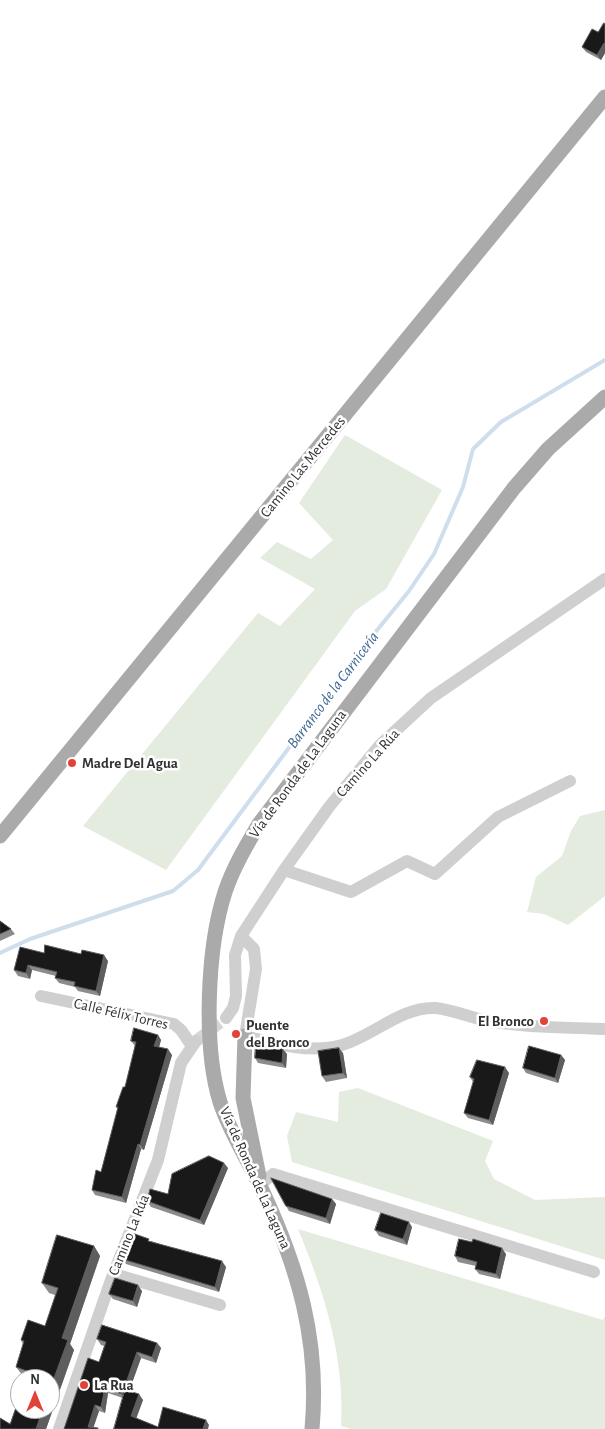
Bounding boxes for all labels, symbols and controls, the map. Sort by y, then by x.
street label: Camino Las Mercedes [257,413,349,521]
water label: Barranco de la Carnicería [283,628,383,752]
street label: Vía de Ronda de La Laguna [245,706,351,842]
street label: Camino La Rúa [333,725,403,801]
place label: Madre Del Agua [82,754,178,772]
marker: Madre Del Agua [66,757,78,769]
street label: Calle Félix Torres [72,994,170,1034]
place label: El Bronco [478,1012,534,1030]
marker: El Bronco [538,1015,550,1027]
place label: Puente del Bronco [246,1016,309,1051]
marker: Puente del Bronco [230,1028,242,1040]
street label: Vía de Ronda de La Laguna [215,1104,295,1252]
street label: Camino La Rúa [105,1192,153,1278]
north arrow [10,1369,60,1419]
text: N [30,1373,40,1387]
place label: La Rua [94,1376,134,1394]
marker: La Rua [78,1379,90,1391]

